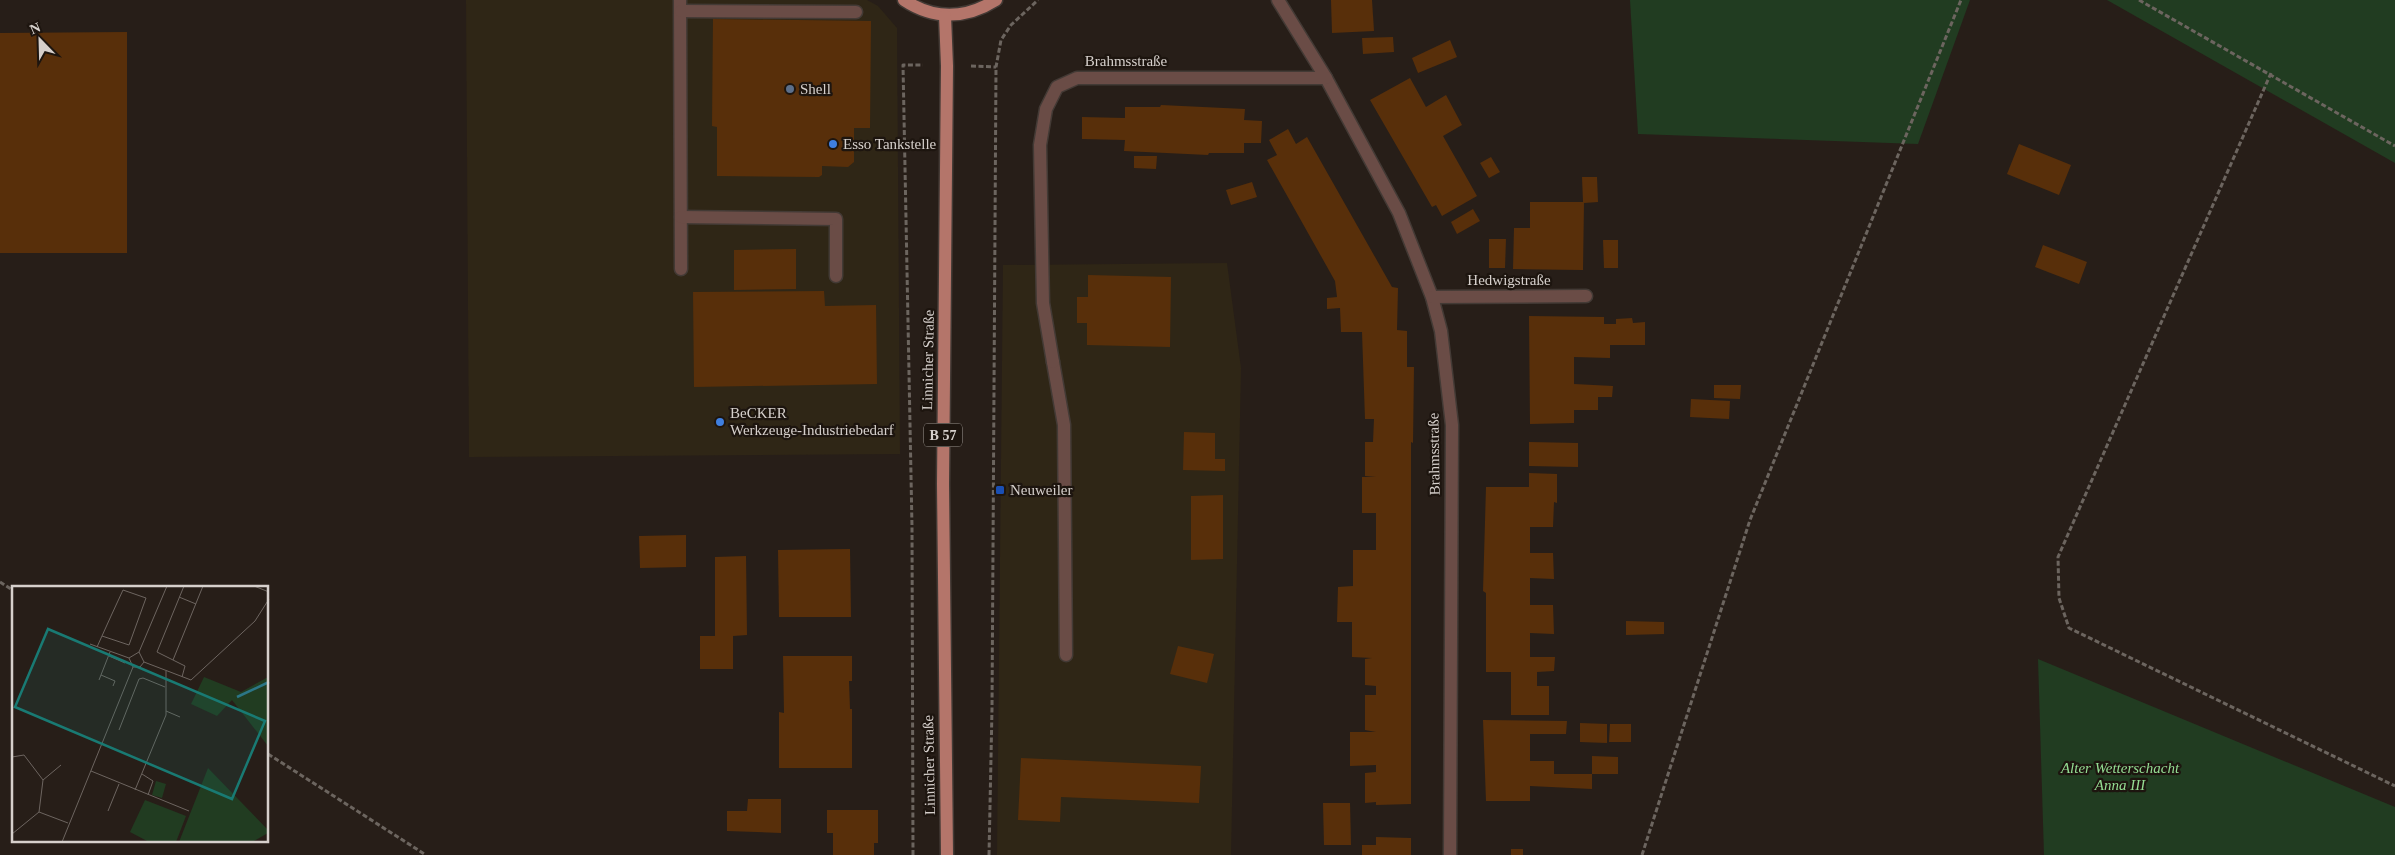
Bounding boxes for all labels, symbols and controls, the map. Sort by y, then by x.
north arrow [15,15,65,65]
text: N [28,20,43,37]
street label: Brahmsstraße [1085,53,1168,69]
place label: Shell [800,81,831,97]
marker: Shell [784,83,796,95]
place label: Esso Tankstelle [843,136,937,152]
marker: Esso Tankstelle [827,138,839,150]
street label: Hedwigstraße [1467,272,1551,288]
street label: Linnicher Straße [919,309,937,410]
place label: BeCKER Werkzeuge-Industriebedarf [730,405,894,438]
street label: Brahmsstraße [1425,412,1443,495]
marker: BeCKER Werkzeuge-Industriebedarf [714,416,726,428]
road number: B 57 [924,424,962,446]
place label: Neuweiler [1010,482,1072,498]
marker: Neuweiler [994,484,1006,496]
inset map [12,586,269,842]
street label: Linnicher Straße [920,714,938,815]
park label: Alter Wetterschacht Anna III [2060,760,2180,793]

